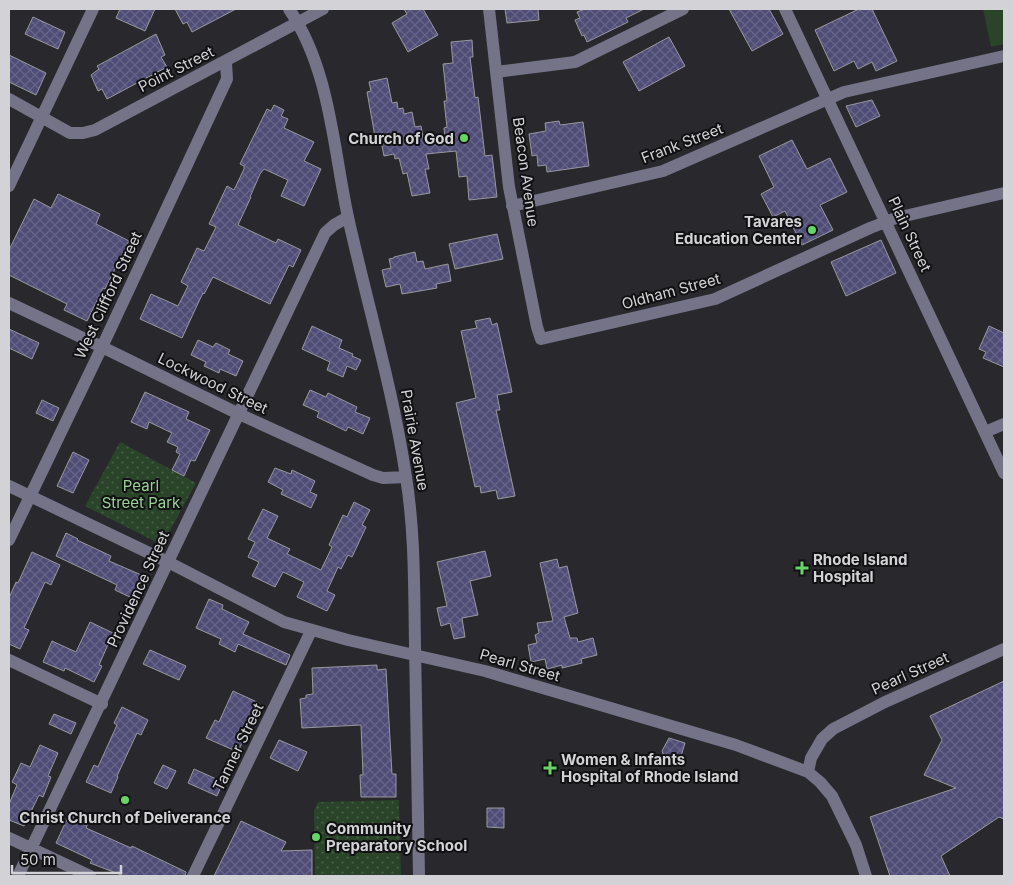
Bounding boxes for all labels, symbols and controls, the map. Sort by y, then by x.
street label: Point Street [135,42,217,96]
street label: Beacon Avenue [509,116,543,228]
street label: Frank Street [638,119,726,167]
place label: Church of God [348,129,454,148]
marker: Church of God [458,132,470,144]
street label: Plain Street [884,193,936,275]
place label: Tavares Education Center [675,212,802,248]
marker: Tavares Education Center [806,224,818,236]
street label: West Clifford Street [70,228,146,362]
street label: Oldham Street [620,269,722,313]
street label: Lockwood Street [155,348,271,418]
street label: Prairie Avenue [397,388,433,492]
park label: Pearl Street Park [102,476,181,512]
street label: Providence Street [103,528,173,650]
place label: Rhode Island Hospital [813,550,908,586]
marker: Rhode Island Hospital [795,561,809,575]
street label: Pearl Street [478,644,563,686]
street label: Pearl Street [868,647,952,699]
street label: Tanner Street [208,700,268,794]
place label: Women & Infants Hospital of Rhode Island [561,750,738,786]
marker: Women & Infants Hospital of Rhode Island [543,761,557,775]
marker: Christ Church of Deliverance [119,794,131,806]
place label: Christ Church of Deliverance [19,808,231,827]
place label: Community Preparatory School [326,819,467,855]
marker: Community Preparatory School [310,831,322,843]
scale bar [12,842,121,874]
text: 50 m [20,850,56,869]

